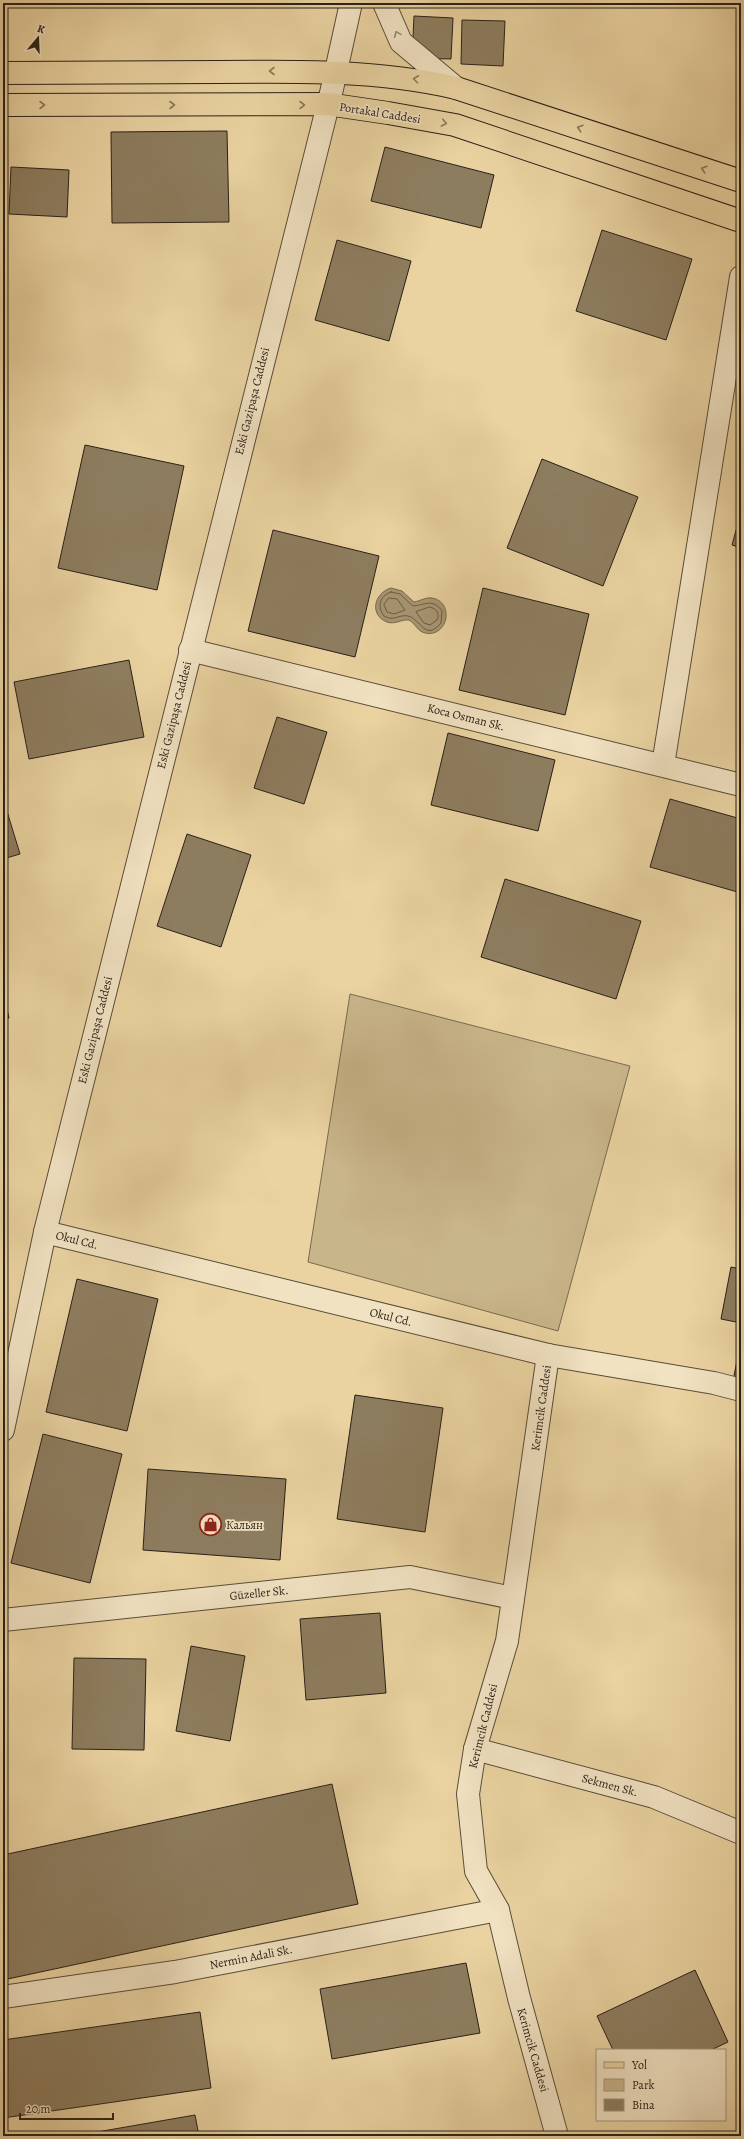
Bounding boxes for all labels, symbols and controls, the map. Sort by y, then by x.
north arrow [18,18,58,58]
text: K [35,21,48,38]
one-way arrow [394,30,402,37]
one-way arrow [269,67,275,75]
one-way arrow [413,75,419,84]
street label: Portakal Caddesi [338,99,422,127]
one-way arrow [39,101,45,109]
one-way arrow [169,101,175,109]
one-way arrow [299,101,305,109]
one-way arrow [441,119,448,127]
one-way arrow [577,125,584,133]
one-way arrow [701,165,708,174]
street label: Eski Gazipaşa Caddesi [231,346,273,456]
street label: Eski Gazipaşa Caddesi [153,660,195,770]
street label: Koca Osman Sk. [425,700,507,734]
street label: Eski Gazipaşa Caddesi [74,975,116,1085]
street label: Okul Cd. [54,1227,100,1253]
street label: Okul Cd. [368,1304,414,1330]
street label: Kerimcik Caddesi [527,1364,555,1452]
shop icon: Кальян [198,1512,224,1538]
place label: Кальян [226,1517,263,1533]
street label: Güzeller Sk. [229,1582,289,1604]
street label: Kerimcik Caddesi [465,1682,501,1770]
street label: Sekmen Sk. [580,1770,640,1800]
street label: Nermin Adali Sk. [208,1941,294,1973]
street label: Kerimcik Caddesi [513,2006,553,2094]
legend [596,2049,726,2121]
text: Yol [631,2057,647,2073]
text: Park [632,2077,655,2093]
scale bar [20,2095,113,2121]
text: Bina [632,2097,655,2113]
text: 20 m [26,2101,50,2117]

